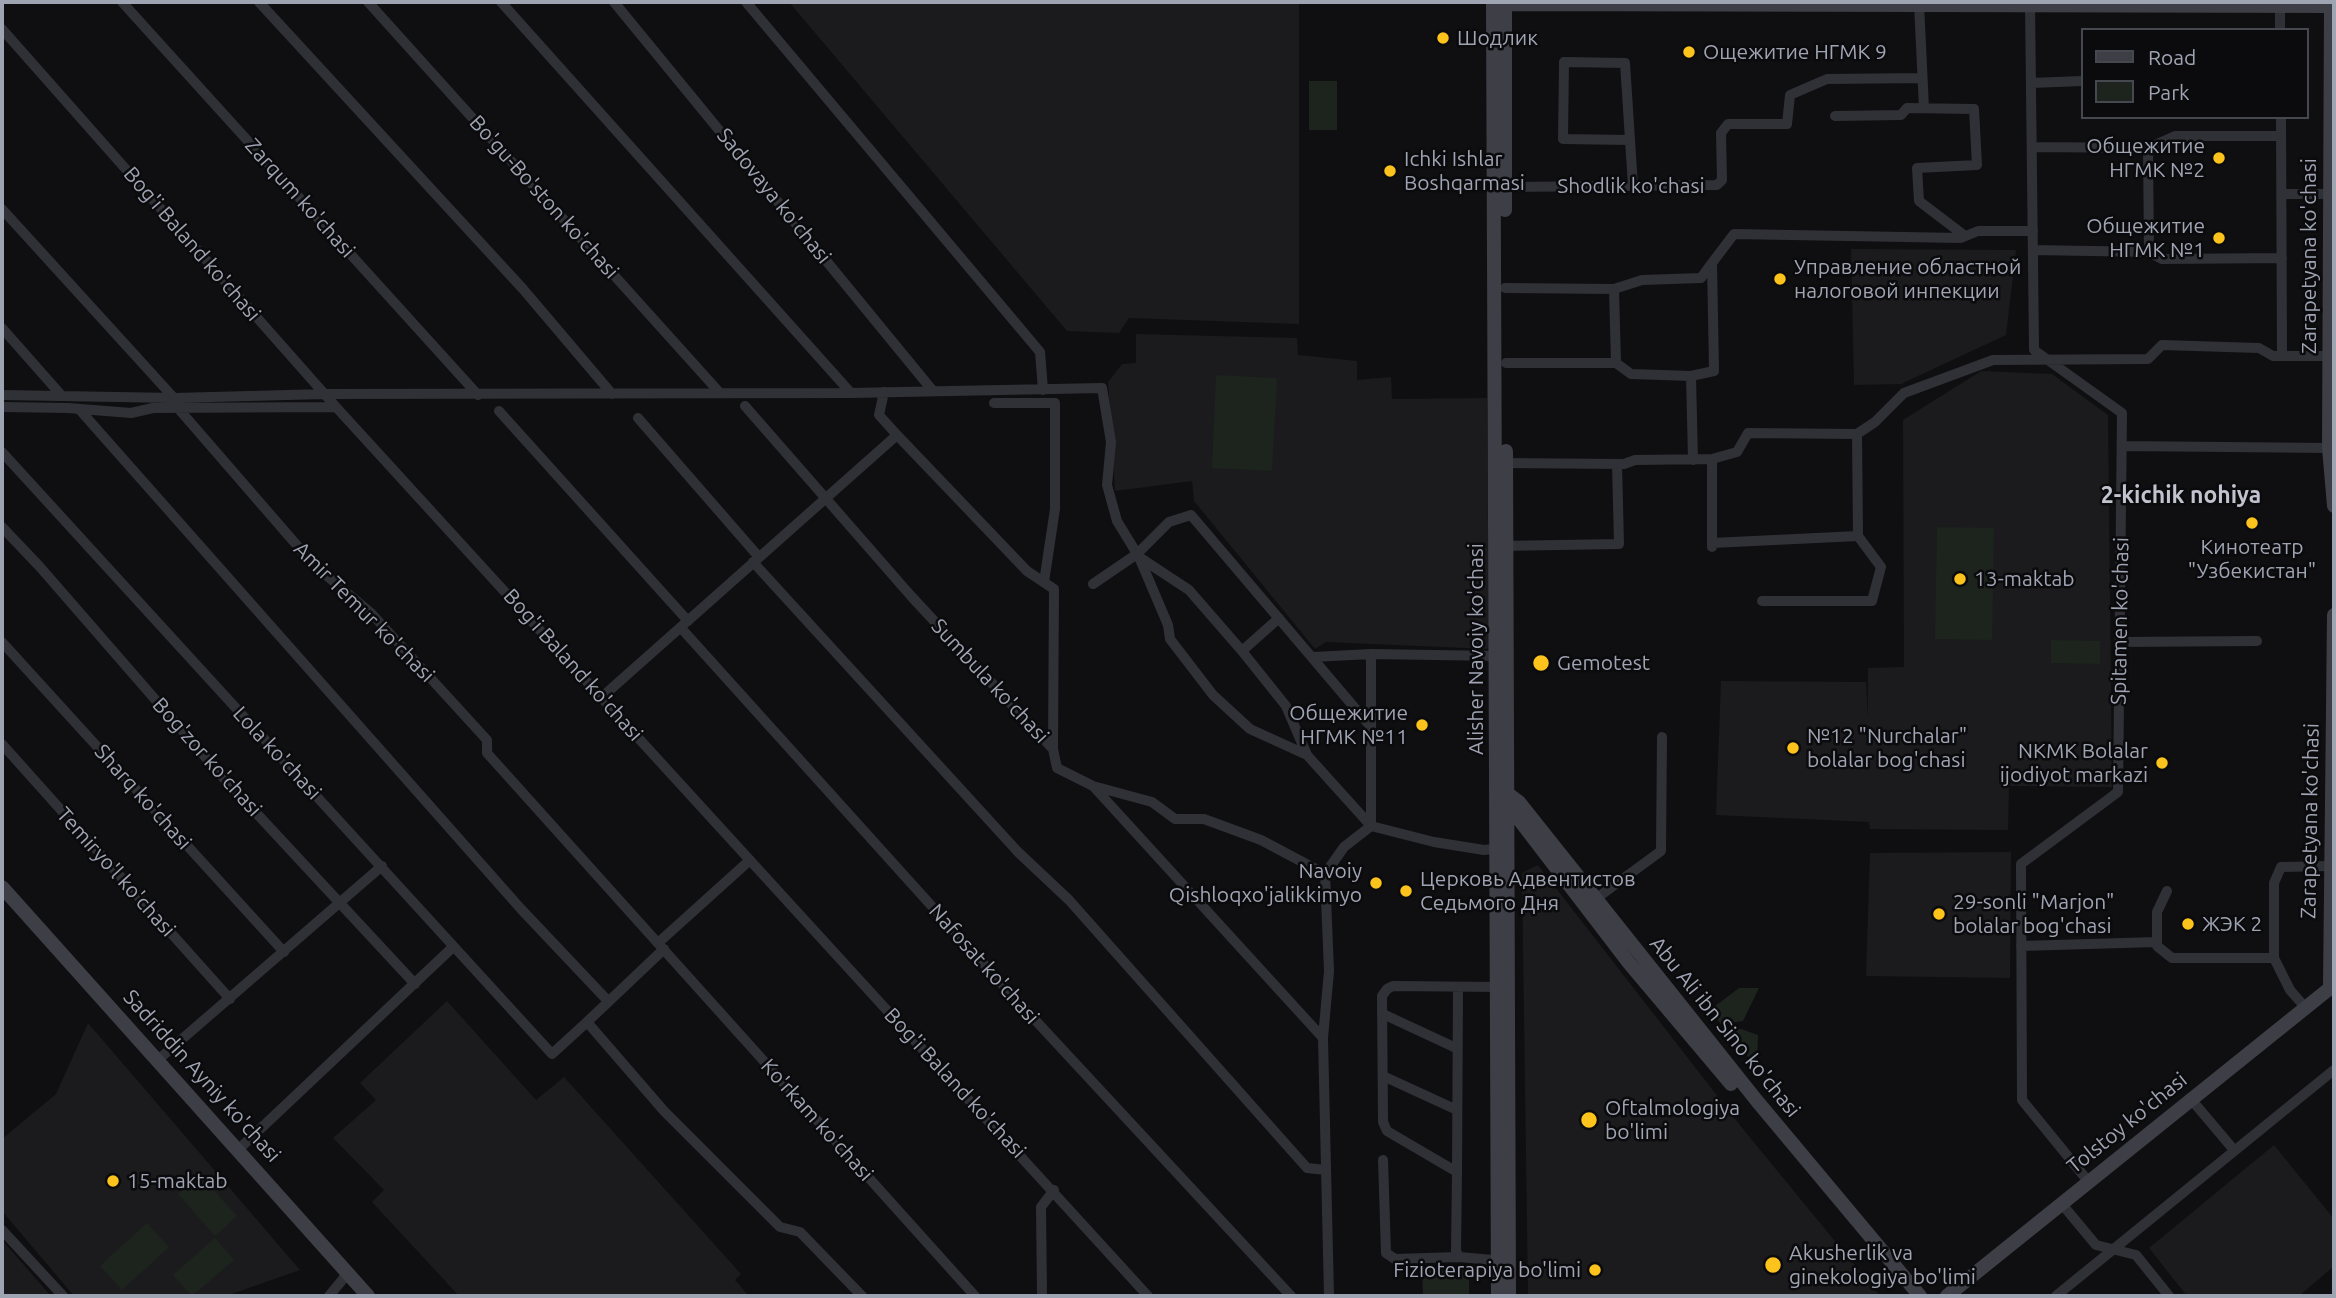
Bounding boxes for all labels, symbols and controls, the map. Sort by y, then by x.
place label: Шодлик [1457,25,1538,51]
legend [2080,28,2308,119]
marker: Шодлик [1435,30,1451,46]
place label: Ощежитие НГМК 9 [1703,39,1887,65]
marker: Ощежитие НГМК 9 [1681,44,1697,60]
text: Road [2148,45,2196,69]
text: Park [2148,80,2190,104]
street label: Bo'gu-Bo'ston ko'chasi [464,110,624,284]
street label: Sadovaya ko'chasi [712,123,836,269]
street label: Zarqum ko'chasi [240,133,360,263]
place label: Общежитие НГМК №2 [2086,133,2205,183]
place label: Ichki Ishlar Boshqarmasi [1404,146,1525,196]
marker: Общежитие НГМК №2 [2211,150,2227,166]
street label: Zarapetyana ko'chasi [2296,158,2322,354]
street label: Bog'i Baland ko'chasi [118,162,266,326]
marker: Ichki Ishlar Boshqarmasi [1382,163,1398,179]
street label: Shodlik ko'chasi [1557,173,1705,199]
place label: Общежитие НГМК №1 [2086,213,2205,263]
marker: Общежитие НГМК №1 [2211,230,2227,246]
place label: Управление областной налоговой инпекции [1794,254,2021,304]
marker: Управление областной налоговой инпекции [1772,271,1788,287]
district label: 2-kichik nohiya [2101,481,2261,509]
marker: Кинотеатр "Узбекистан" [2244,515,2260,531]
place label: Кинотеатр "Узбекистан" [2188,534,2316,584]
street label: Amir Temur ko'chasi [288,536,440,688]
street label: Spitamen ko'chasi [2106,537,2134,705]
street label: Alisher Navoiy ko'chasi [1463,543,1489,755]
place label: 13-maktab [1974,566,2075,592]
marker: 13-maktab [1952,571,1968,587]
street label: Bog'i Baland ko'chasi [498,584,648,746]
street label: Sumbula ko'chasi [926,614,1054,748]
place label: Gemotest [1557,650,1650,676]
marker: Gemotest [1531,653,1551,673]
street label: Bog'zor ko'chasi [147,692,267,822]
place label: Общежитие НГМК №11 [1289,700,1408,750]
street label: Lola ko'chasi [228,701,326,805]
marker: Общежитие НГМК №11 [1414,717,1430,733]
place label: №12 "Nurchalar" bolalar bog'chasi [1807,723,1967,773]
street label: Zarapetyana ko'chasi [2296,723,2324,919]
place label: NKMK Bolalar ijodiyot markazi [2000,738,2148,788]
street label: Sharq ko'chasi [89,739,197,855]
marker: №12 "Nurchalar" bolalar bog'chasi [1785,740,1801,756]
marker: NKMK Bolalar ijodiyot markazi [2154,755,2170,771]
street label: Temiryo'l ko'chasi [51,802,181,942]
place label: Navoiy Qishloqxo'jalikkimyo [1169,858,1362,908]
place label: Церковь Адвентистов Седьмого Дня [1420,866,1636,916]
marker: Navoiy Qishloqxo'jalikkimyo [1368,875,1384,891]
marker: Церковь Адвентистов Седьмого Дня [1398,883,1414,899]
place label: 29-sonli "Marjon" bolalar bog'chasi [1953,889,2114,939]
street label: Nafosat ko'chasi [923,899,1045,1029]
marker: 29-sonli "Marjon" bolalar bog'chasi [1931,906,1947,922]
place label: ЖЭК 2 [2202,911,2262,937]
marker: ЖЭК 2 [2180,916,2196,932]
street label: Abu Ali ibn Sino ko'chasi [1644,932,1806,1122]
street label: Sadriddin Ayniy ko'chasi [118,985,286,1167]
street label: Bog'i Baland ko'chasi [879,1003,1031,1163]
street label: Ko'rkam ko'chasi [756,1054,878,1186]
street label: Tolstoy ko'chasi [2062,1067,2192,1179]
place label: Oftalmologiya bo'limi [1605,1095,1740,1145]
marker: Oftalmologiya bo'limi [1579,1110,1599,1130]
place label: 15-maktab [127,1168,228,1194]
marker: 15-maktab [105,1173,121,1189]
place label: Akusherlik va ginekologiya bo'limi [1789,1240,1976,1290]
marker: Akusherlik va ginekologiya bo'limi [1763,1255,1783,1275]
place label: Fizioterapiya bo'limi [1393,1257,1581,1283]
marker: Fizioterapiya bo'limi [1587,1262,1603,1278]

